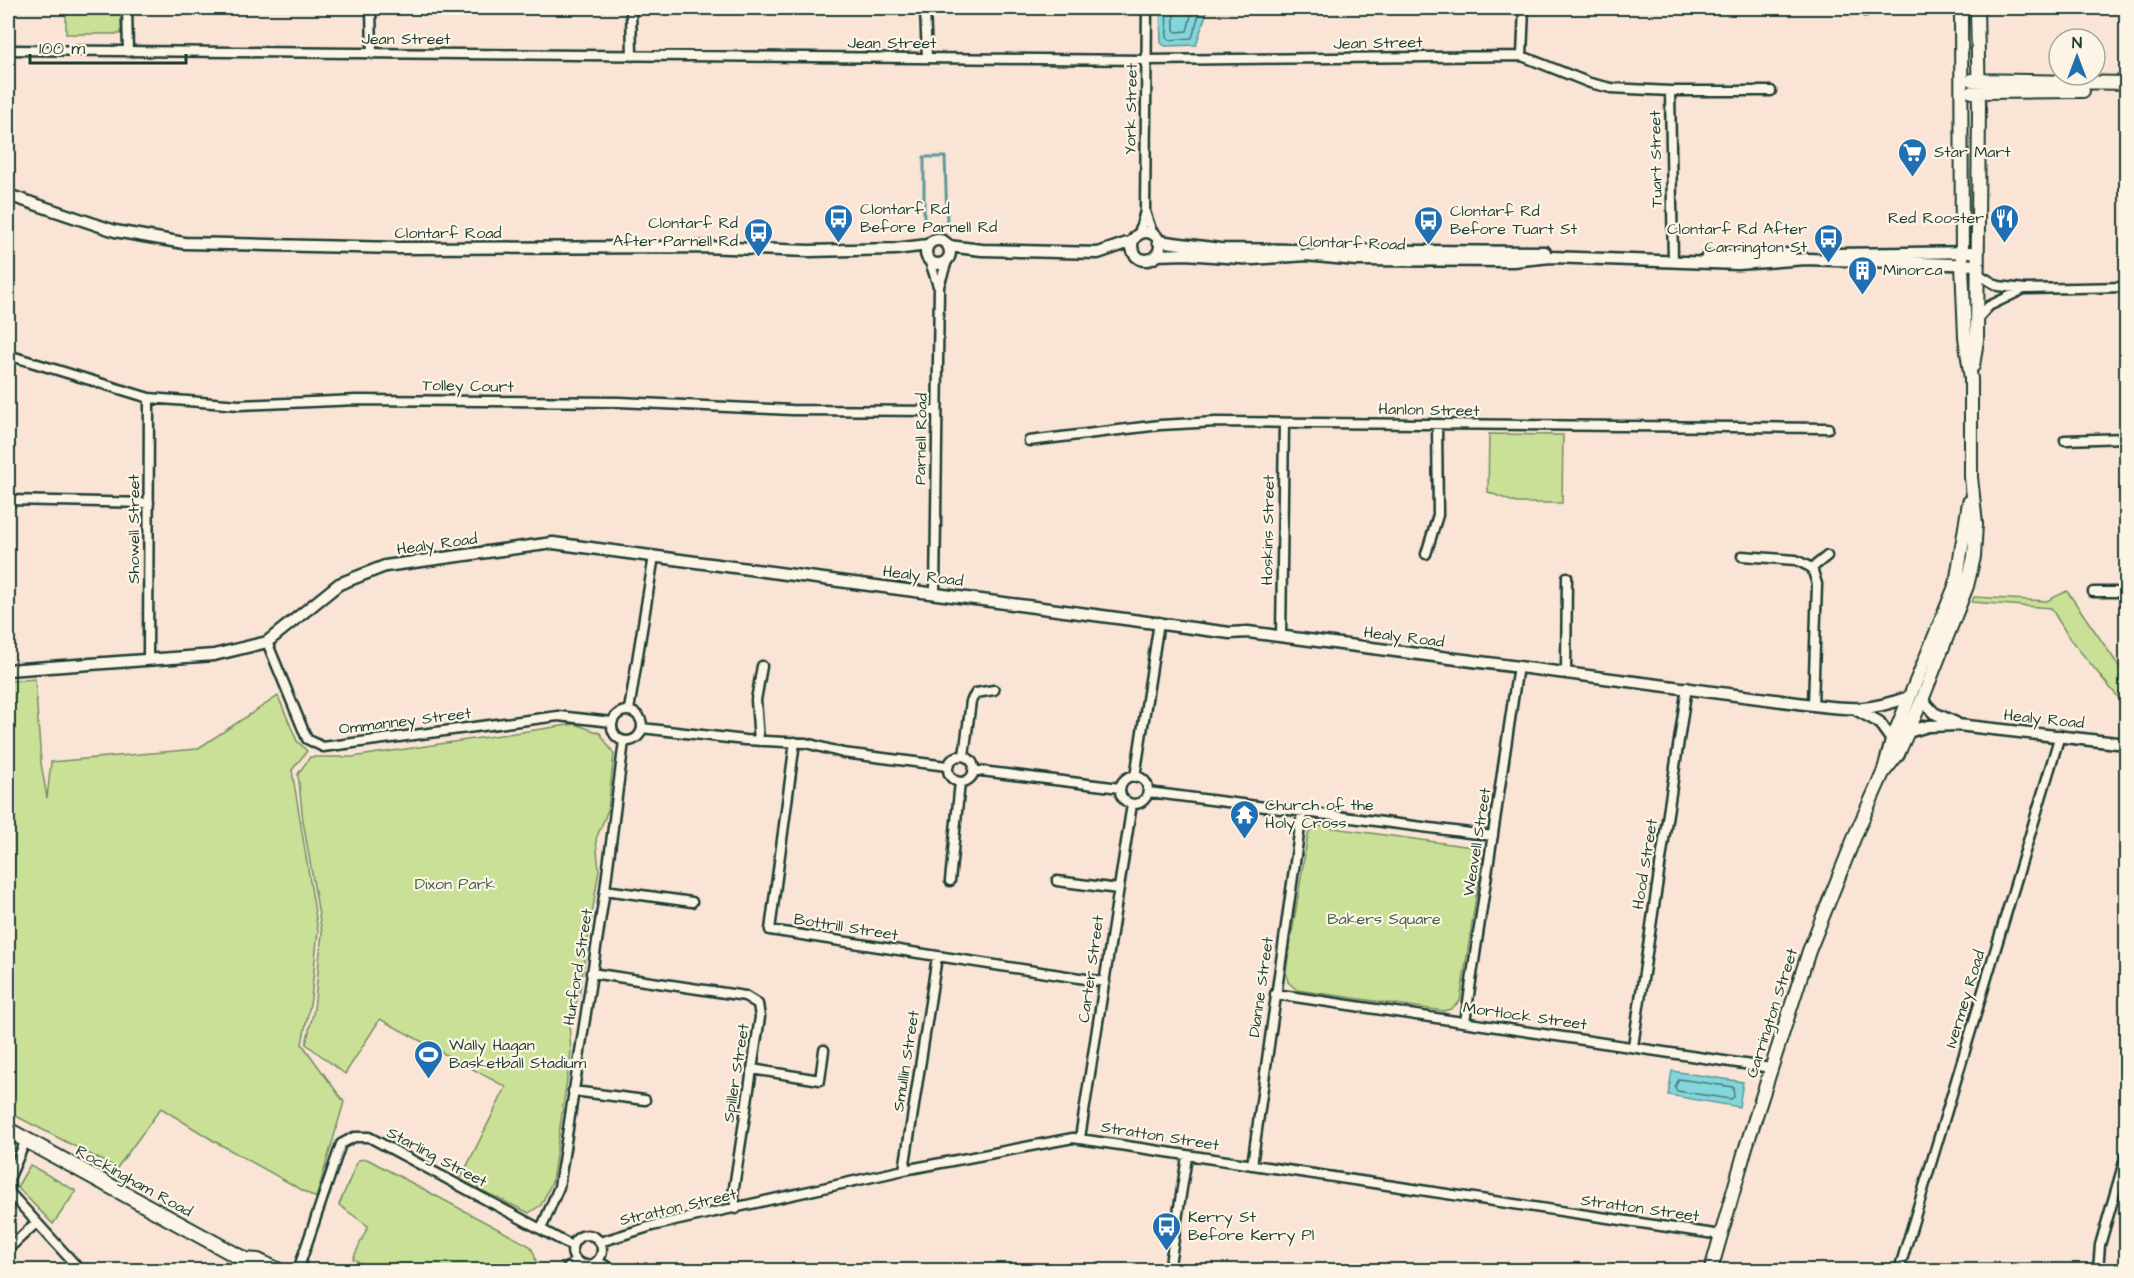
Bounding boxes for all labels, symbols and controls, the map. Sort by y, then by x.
scale bar [30,27,186,65]
north arrow [2047,27,2107,87]
street label: Jean Street [361,28,451,50]
street label: Jean Street [1333,31,1423,55]
street label: Jean Street [847,32,937,54]
text: N [2072,32,2082,54]
text: 100 m [39,36,85,61]
street label: York Street [1119,62,1143,155]
street label: Tuart Street [1644,110,1668,208]
supermarket icon: Star Mart [1897,136,1929,178]
place label: Star Mart [1934,141,2011,163]
place label: Clontarf Rd Before Parnell Rd [860,198,997,238]
place label: Clontarf Rd Before Tuart St [1450,200,1578,240]
bus stop icon: Clontarf Rd Before Parnell Rd [823,202,855,244]
restaurant icon: Red Rooster [1989,202,2021,244]
bus stop icon: Clontarf Rd Before Tuart St [1413,204,1445,246]
place label: Red Rooster [1888,207,1984,229]
place label: Clontarf Rd After Parnell Rd [613,212,738,252]
bus stop icon: Clontarf Rd After Parnell Rd [743,216,775,258]
place label: Clontarf Rd After Carrington St [1667,218,1808,259]
street label: Clontarf Road [395,222,501,244]
bus stop icon: Clontarf Rd After Carrington St [1812,222,1844,264]
street label: Clontarf Road [1298,230,1406,256]
building icon: Minorca [1846,254,1878,296]
place label: Minorca [1883,259,1943,281]
street label: Tolley Court [422,374,515,399]
street label: Parnell Road [909,393,933,485]
street label: Hanlon Street [1378,398,1480,422]
street label: Showell Street [123,474,145,584]
street label: Hoskins Street [1256,474,1280,586]
street label: Healy Road [395,527,479,562]
street label: Healy Road [881,560,965,593]
street label: Healy Road [1362,621,1446,654]
street label: Ommanney Street [338,702,473,741]
street label: Healy Road [2002,704,2085,735]
street label: Weavell Street [1458,786,1497,898]
place label: Church of the Holy Cross [1265,794,1374,835]
temple icon: Church of the Holy Cross [1228,798,1260,840]
street label: Hood Street [1627,816,1663,911]
park label: Dixon Park [415,873,496,895]
street label: Hurford Street [558,907,598,1027]
street label: Bottrill Street [792,908,900,946]
park label: Bakers Square [1327,908,1441,930]
street label: Carter Street [1073,913,1109,1024]
street label: Dianne Street [1243,935,1279,1039]
street label: Carrington Street [1741,945,1804,1081]
street label: Ivermey Road [1940,947,1991,1051]
street label: Mortlock Street [1462,996,1589,1036]
street label: Smullin Street [887,1008,925,1113]
street label: Spiller Street [717,1021,755,1124]
place label: Wally Hagan Basketball Stadium [449,1034,587,1074]
sports icon: Wally Hagan Basketball Stadium [412,1038,444,1080]
street label: Stratton Street [1099,1116,1221,1156]
street label: Starling Street [383,1121,491,1194]
street label: Rockingham Road [71,1140,196,1223]
street label: Stratton Street [617,1183,739,1231]
street label: Stratton Street [1579,1189,1701,1227]
place label: Kerry St Before Kerry Pl [1188,1206,1314,1247]
bus stop icon: Kerry St Before Kerry Pl [1151,1210,1183,1252]

